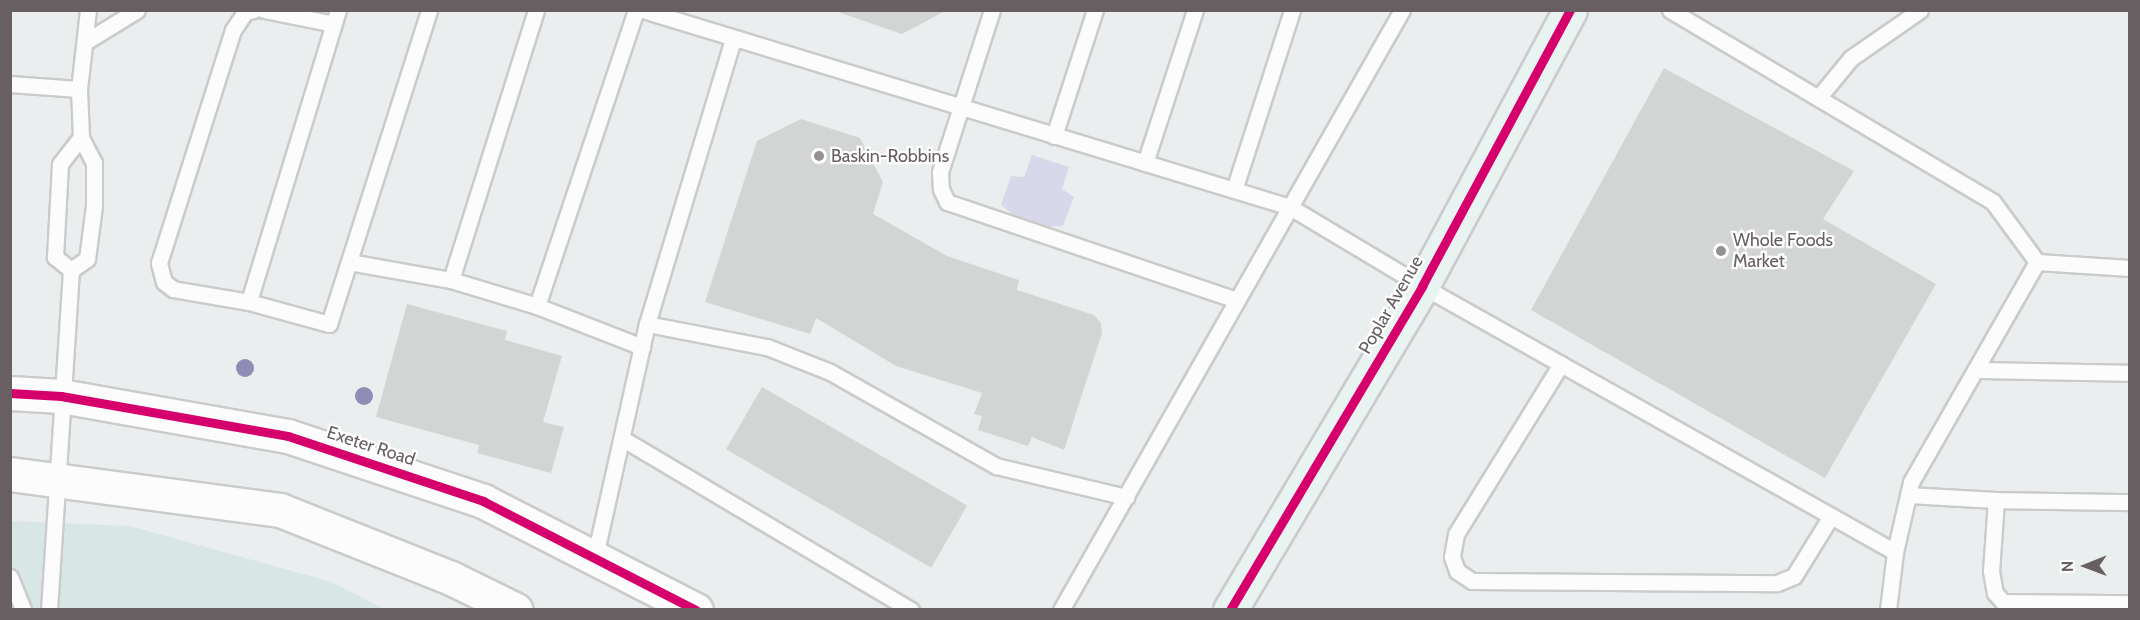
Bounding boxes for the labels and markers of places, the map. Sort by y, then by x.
place label: Baskin-Robbins [831,145,949,167]
marker: Baskin-Robbins [812,149,826,163]
place label: Whole Foods Market [1733,230,1833,272]
marker: Whole Foods Market [1714,244,1728,258]

